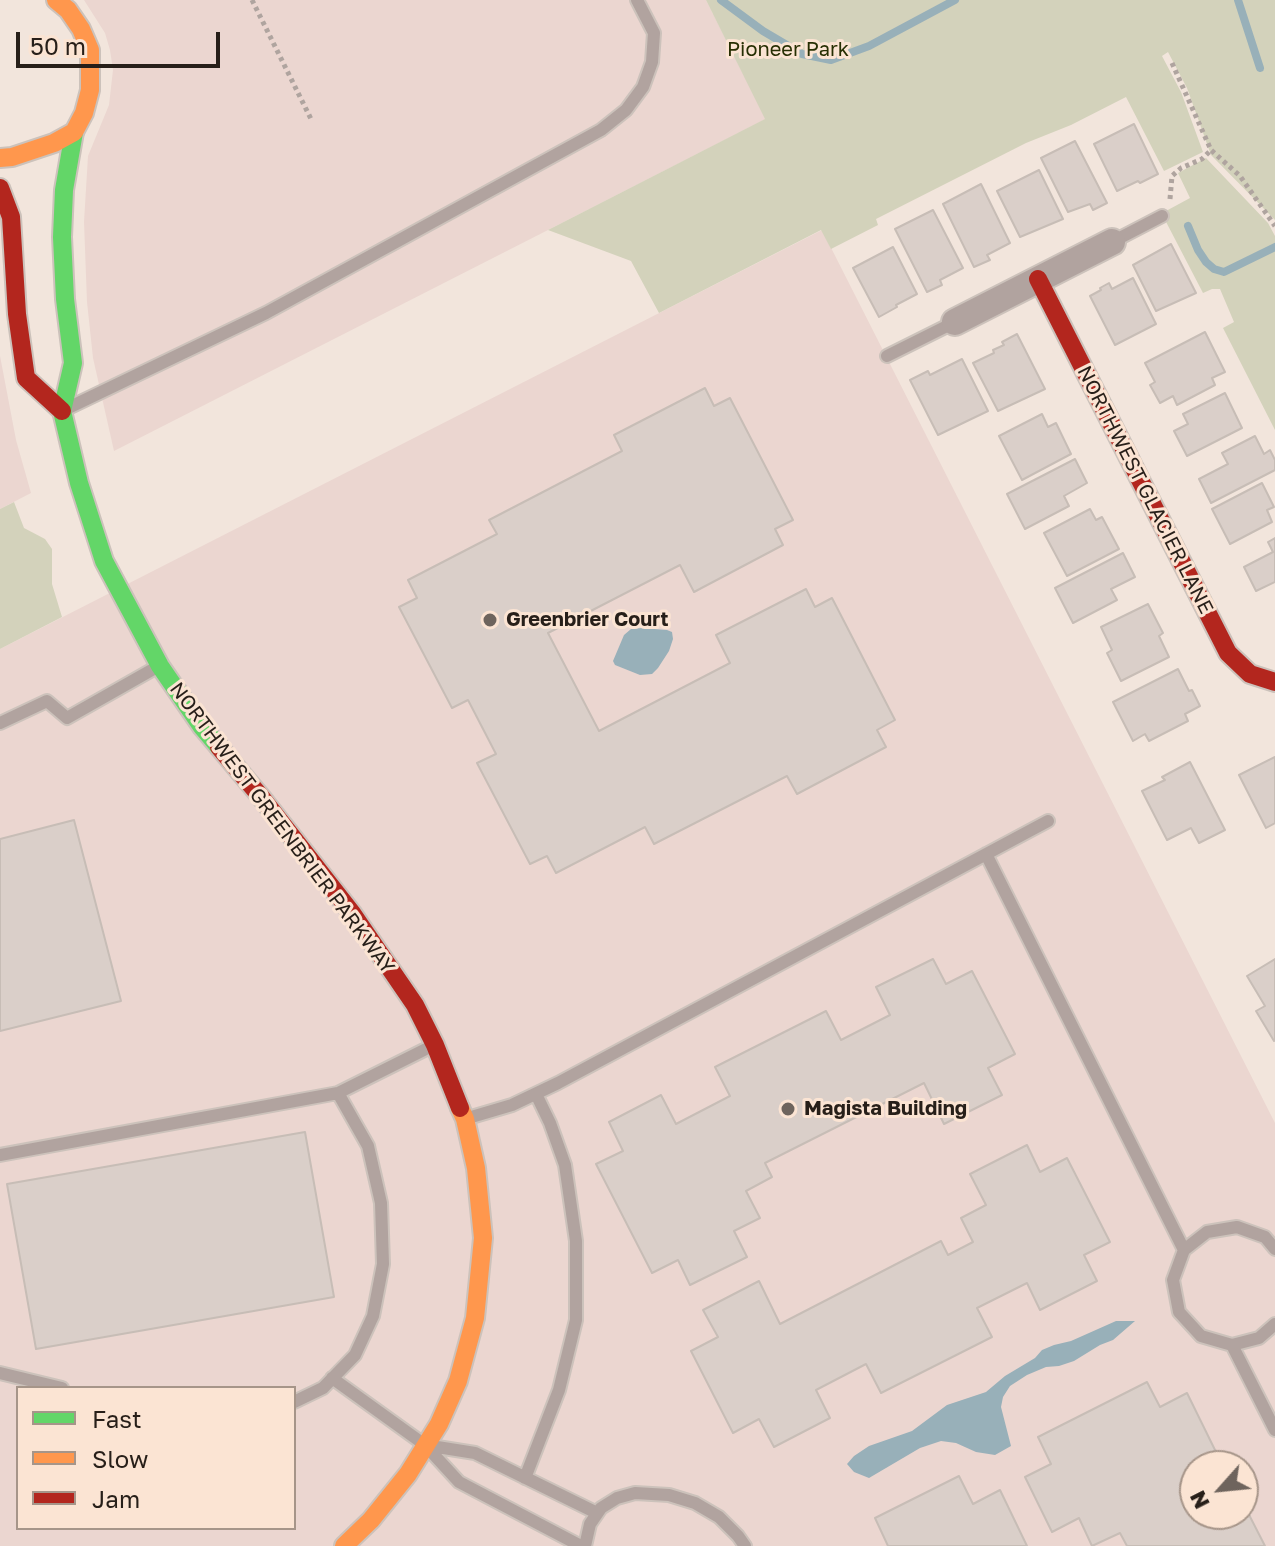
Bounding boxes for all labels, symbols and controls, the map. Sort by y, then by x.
scale bar [20,16,224,66]
text: 50 m [30,31,86,60]
park label: Pioneer Park [727,38,849,62]
street label: NORTHWEST GLACIER LANE [1072,362,1218,618]
place label: Greenbrier Court [506,608,668,632]
marker: Greenbrier Court [481,611,499,629]
street label: NORTHWEST GREENBRIER PARKWAY [165,678,399,978]
place label: Magista Building [804,1097,967,1121]
marker: Magista Building [779,1100,797,1118]
legend [16,1386,296,1530]
text: Fast [92,1404,142,1433]
text: Slow [92,1444,148,1473]
north arrow [1179,1450,1259,1530]
text: Jam [92,1484,140,1513]
text: N [1183,1487,1215,1514]

